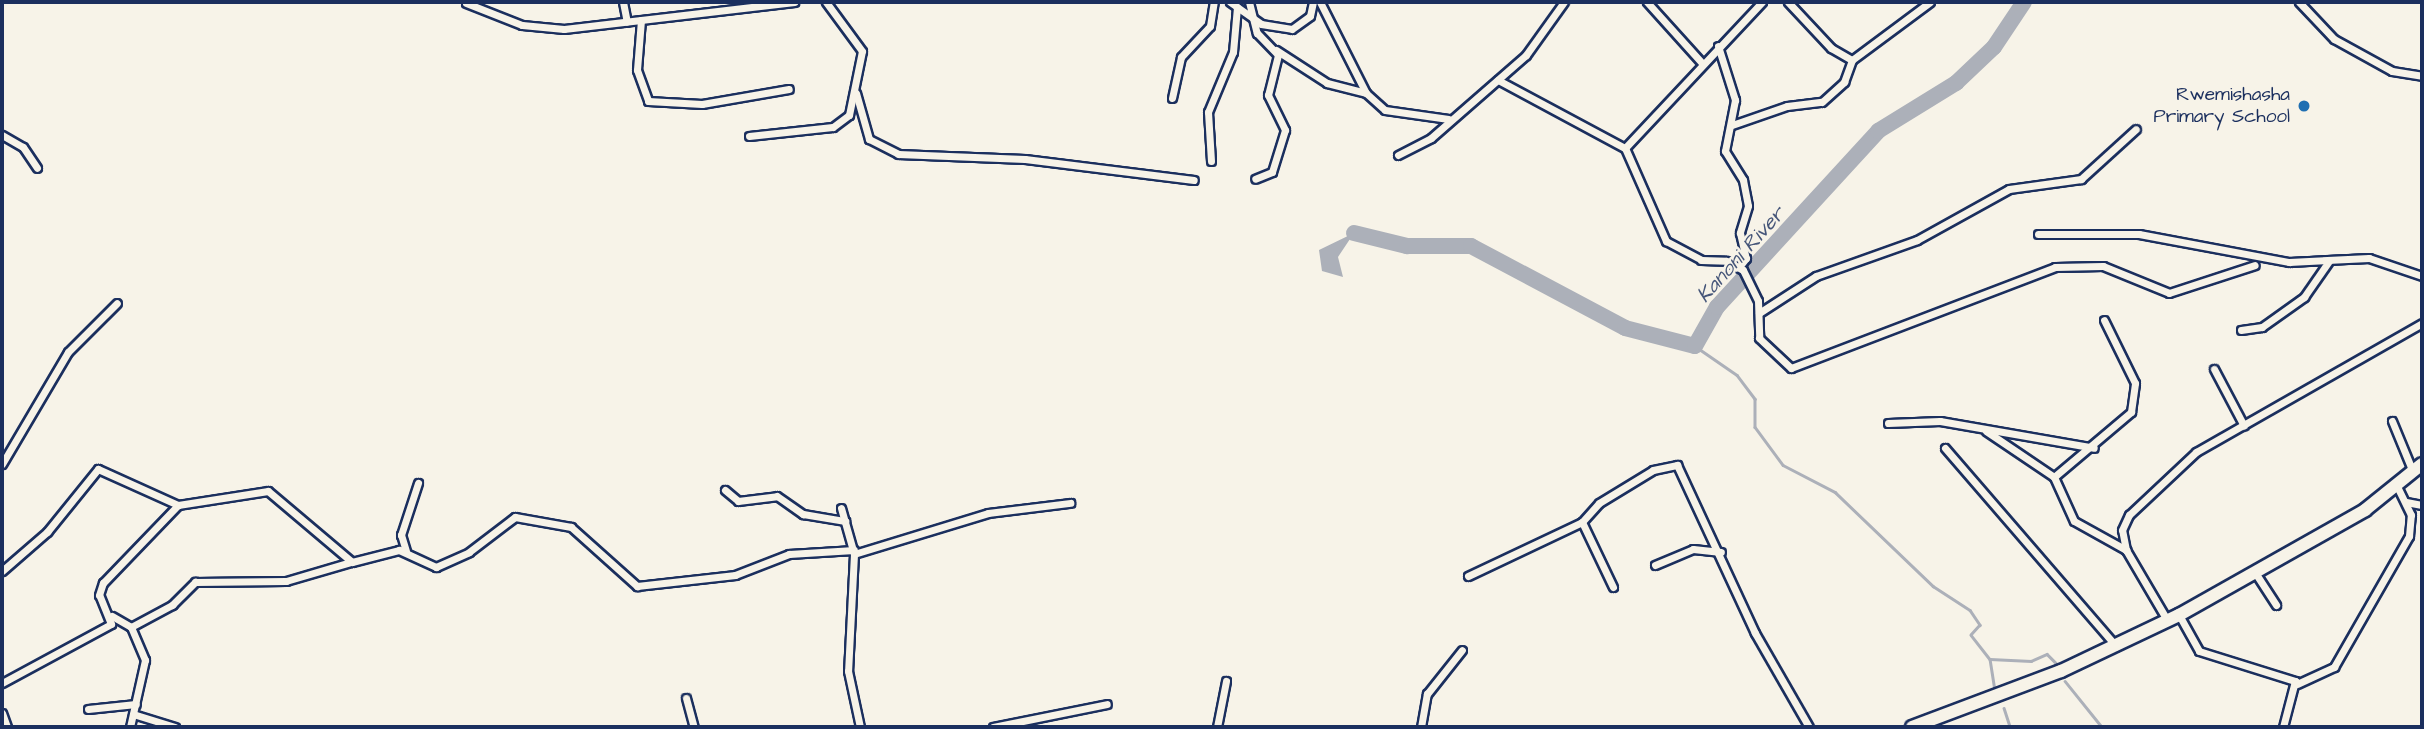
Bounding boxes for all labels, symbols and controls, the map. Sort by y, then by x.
place label: Rwemishasha Primary School [2154,84,2290,128]
marker: Rwemishasha Primary School [2296,98,2312,114]
water label: Kanoni River [1692,202,1790,308]

